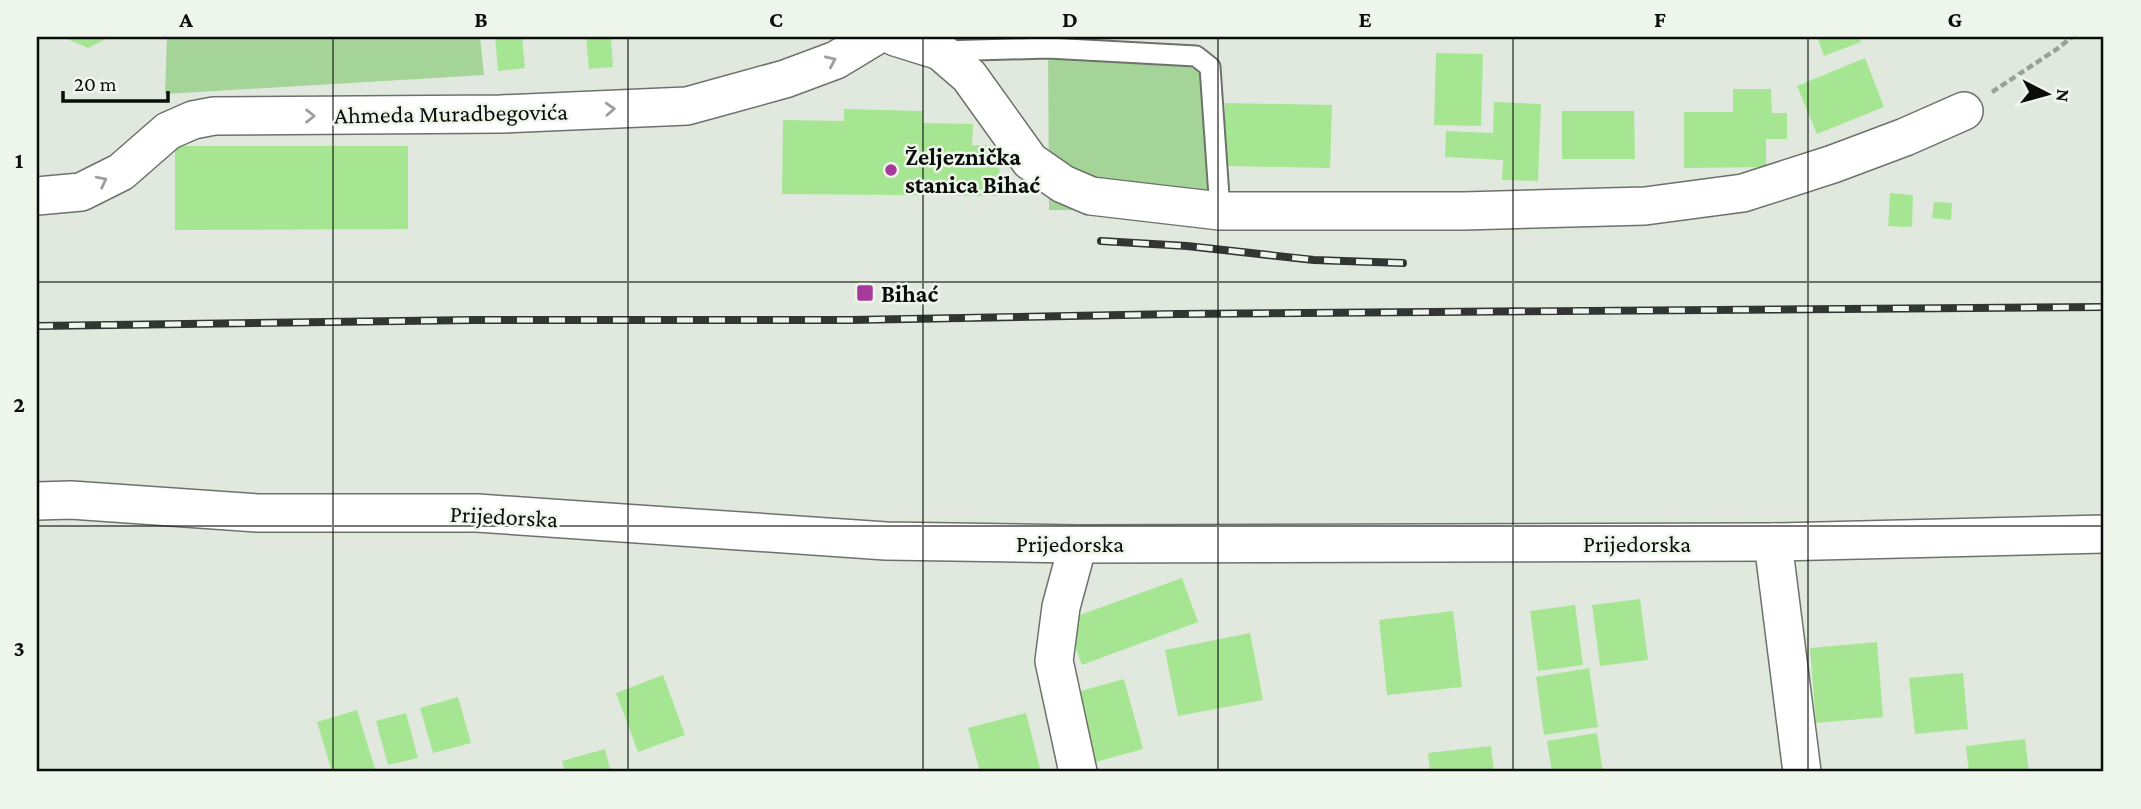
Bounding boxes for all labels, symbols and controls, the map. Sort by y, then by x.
text: A [178,6,193,32]
text: B [474,6,488,32]
text: C [769,6,783,32]
text: D [1062,6,1078,32]
text: E [1358,6,1372,32]
text: F [1654,6,1666,32]
text: G [1948,6,1963,32]
one-way arrow [824,55,836,69]
scale bar [63,60,168,104]
north arrow [2011,60,2082,130]
text: 20 m [74,72,117,96]
text: N [2052,88,2075,103]
street label: Ahmeda Muradbegovića [334,97,568,129]
one-way arrow [605,102,616,117]
one-way arrow [305,108,315,124]
place label: Željeznička stanica Bihać [905,143,1040,198]
text: 1 [15,147,24,173]
marker: Željeznička stanica Bihać [883,162,899,178]
one-way arrow [95,176,107,190]
place label: Bihać [881,280,939,307]
marker: Bihać [855,283,875,303]
text: 2 [13,391,25,417]
street label: Prijedorska [449,500,559,532]
street label: Prijedorska [1016,530,1124,557]
street label: Prijedorska [1583,530,1691,557]
text: 3 [13,635,25,661]

